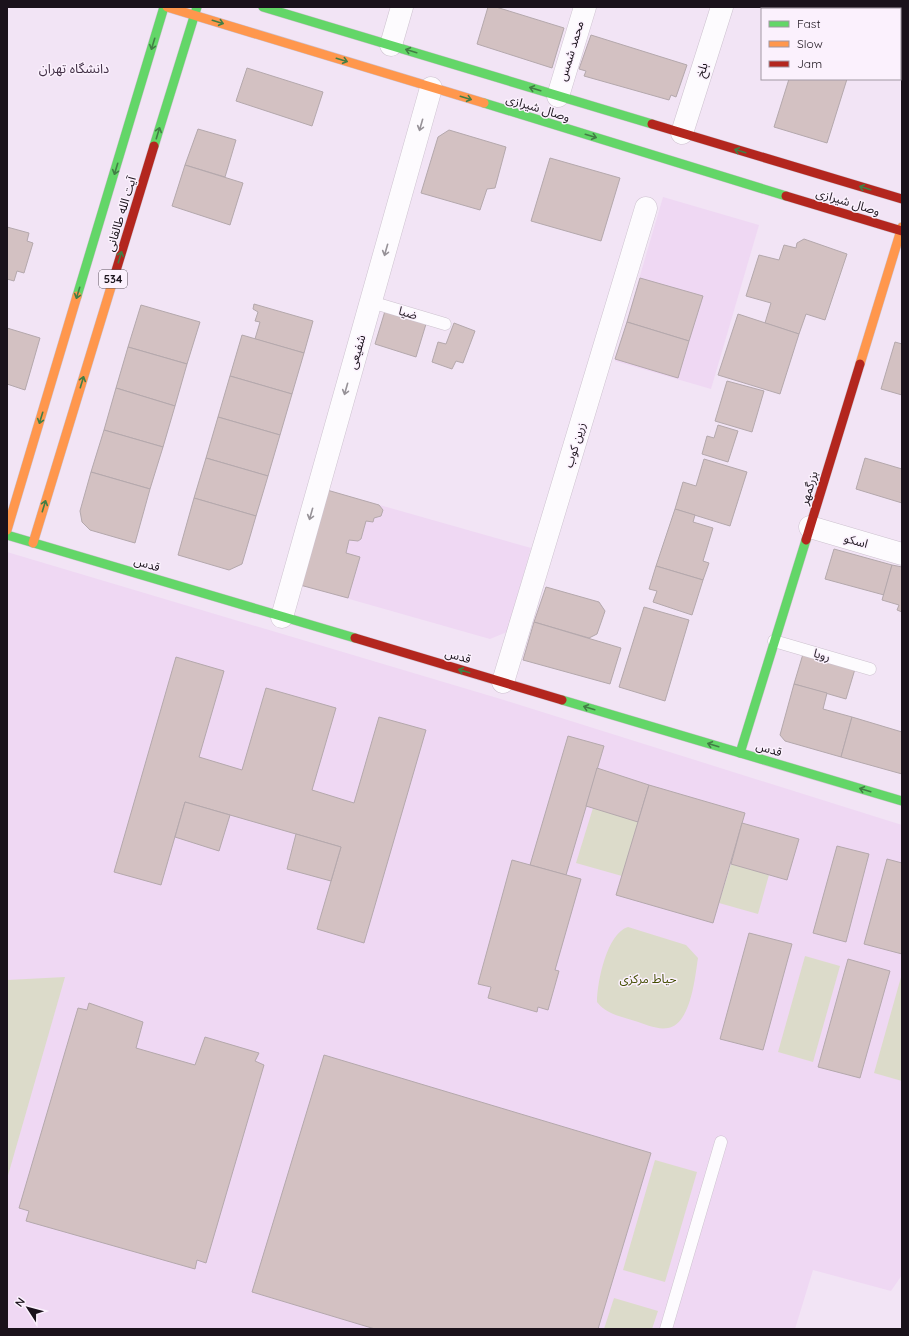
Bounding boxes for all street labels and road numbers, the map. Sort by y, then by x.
street label: محمد شمس [554,19,587,83]
street label: بلخ [692,61,713,80]
street label: وصال شیرازی [504,91,572,124]
street label: آیت الله طالقانی [102,174,139,253]
street label: وصال شیرازی [814,185,882,218]
road number: 534 [99,270,127,288]
street label: ضیا [397,303,419,322]
street label: شفیعی [344,333,369,371]
street label: زرین کوب [561,420,589,469]
street label: بزرگمهر [796,469,821,508]
street label: اسکو [843,530,870,551]
street label: قدس [132,553,162,575]
street label: قدس [443,645,473,666]
street label: رویا [812,645,832,664]
street label: قدس [754,738,784,760]

